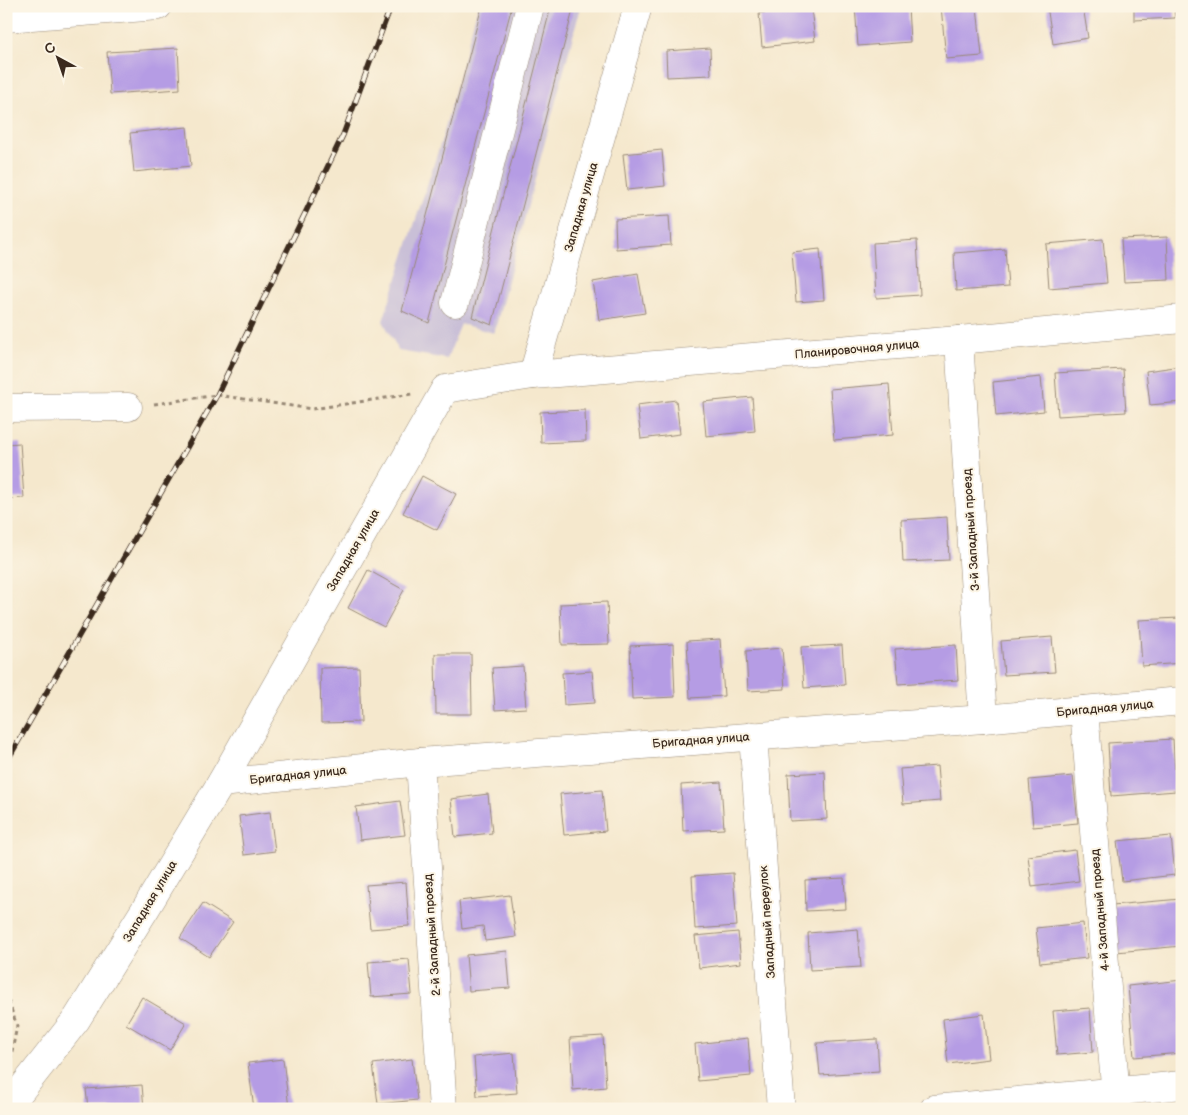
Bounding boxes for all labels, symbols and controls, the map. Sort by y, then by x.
north arrow [32,32,82,82]
text: С [41,39,59,58]
street label: Западная улица [562,161,601,254]
street label: Планировочная улица [794,337,920,362]
street label: 3-й Западный проезд [960,468,983,592]
street label: Западная улица [324,506,383,594]
street label: Бригадная улица [1056,697,1154,720]
street label: Бригадная улица [652,730,750,751]
street label: Бригадная улица [249,763,347,788]
street label: 4-й Западный проезд [1088,848,1113,972]
street label: Западная улица [120,858,181,945]
street label: Западный переулок [756,864,779,979]
street label: 2-й Западный проезд [421,873,444,996]

